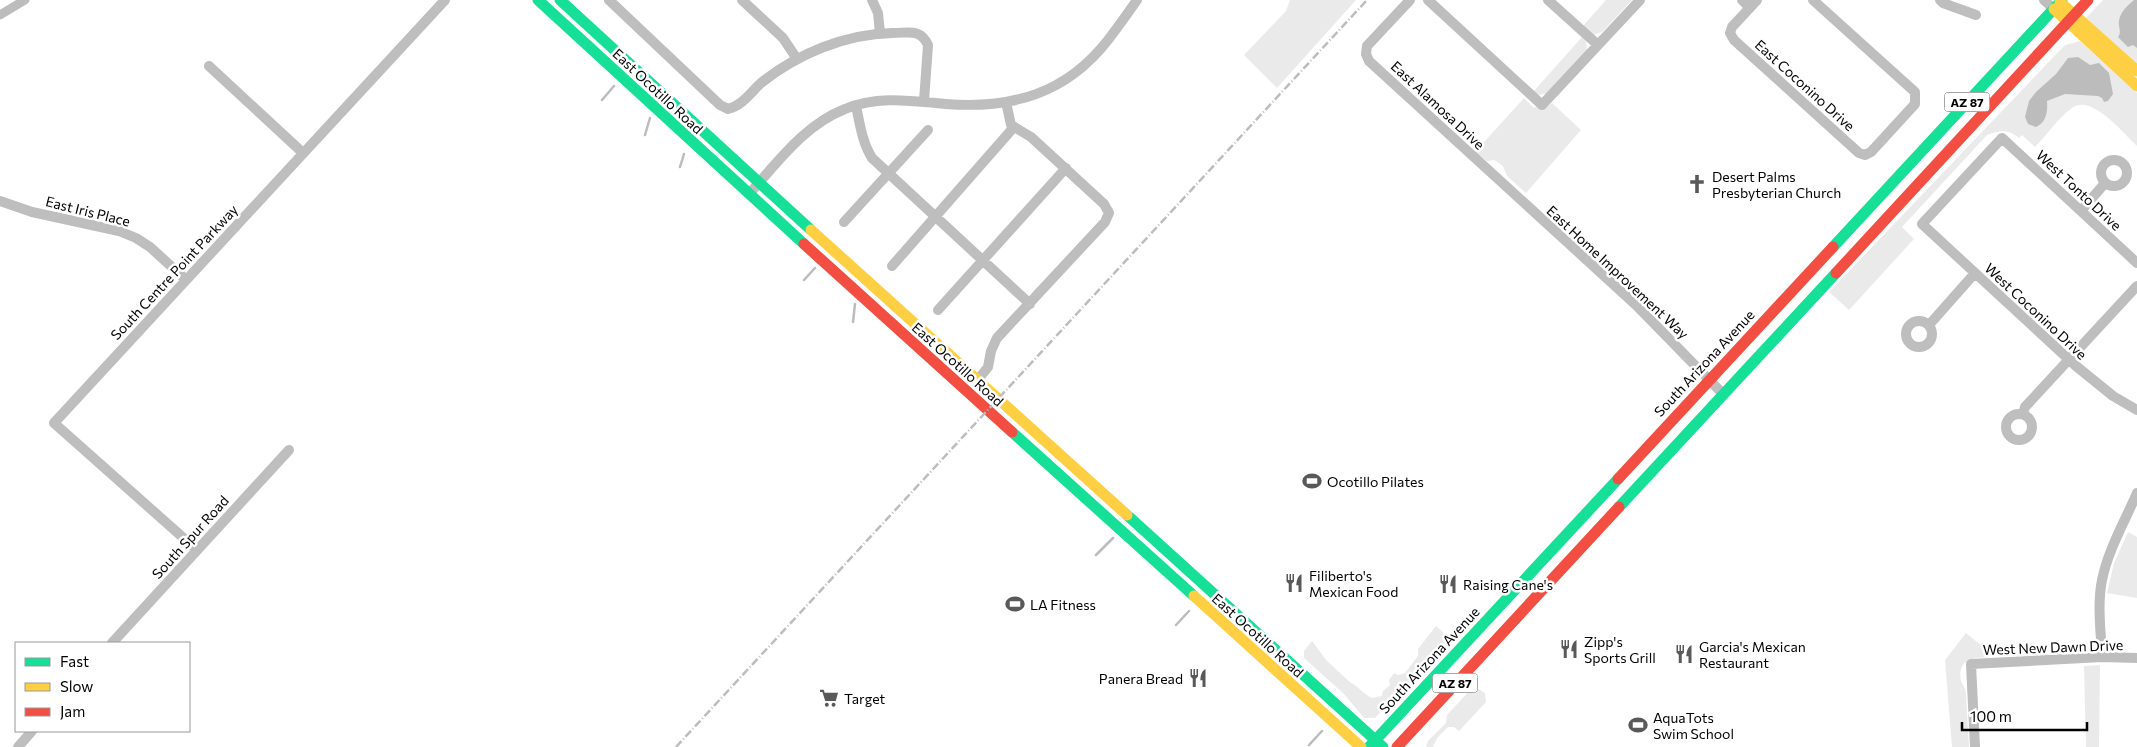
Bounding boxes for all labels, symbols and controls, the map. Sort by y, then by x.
street label: East Coconino Drive [1752,36,1858,134]
street label: East Ocotillo Road [609,45,707,137]
street label: East Alamosa Drive [1388,57,1488,153]
road number: AZ 87 [1944,92,1990,111]
street label: West Tonto Drive [2033,146,2125,234]
place label: Desert Palms Presbyterian Church [1712,168,1841,201]
church icon: Desert Palms Presbyterian Church [1686,173,1708,195]
street label: East Iris Place [44,192,132,230]
street label: South Centre Point Parkway [107,201,241,343]
street label: East Home Improvement Way [1544,202,1692,342]
street label: West Coconino Drive [1981,259,2091,363]
street label: South Arizona Avenue [1650,306,1758,420]
street label: East Ocotillo Road [909,318,1007,410]
sports icon: Ocotillo Pilates [1301,470,1323,492]
place label: Ocotillo Pilates [1327,473,1424,490]
street label: South Spur Road [148,492,232,582]
place label: Filiberto's Mexican Food [1309,567,1398,600]
restaurant icon: Filiberto's Mexican Food [1283,572,1305,594]
restaurant icon: Raising Cane's [1437,573,1459,595]
place label: Raising Cane's [1463,576,1553,593]
street label: East Ocotillo Road [1209,589,1307,681]
sports icon: LA Fitness [1004,593,1026,615]
place label: LA Fitness [1030,596,1096,613]
street label: South Arizona Avenue [1375,603,1483,717]
place label: Zipp's Sports Grill [1584,633,1656,666]
street label: West New Dawn Drive [1983,636,2123,658]
restaurant icon: Zipp's Sports Grill [1558,638,1580,660]
place label: Garcia's Mexican Restaurant [1699,638,1806,671]
legend [15,642,190,732]
restaurant icon: Garcia's Mexican Restaurant [1673,643,1695,665]
text: Fast [60,652,89,670]
restaurant icon: Panera Bread [1187,667,1209,689]
place label: Panera Bread [1099,670,1183,687]
road number: AZ 87 [1432,674,1478,692]
text: Slow [60,677,93,695]
supermarket icon: Target [818,687,840,709]
place label: Target [844,690,885,707]
scale bar [1962,700,2087,732]
text: Jam [60,702,85,720]
text: 100 m [1970,707,2012,725]
place label: AquaTots Swim School [1653,709,1734,742]
sports icon: AquaTots Swim School [1627,714,1649,736]

